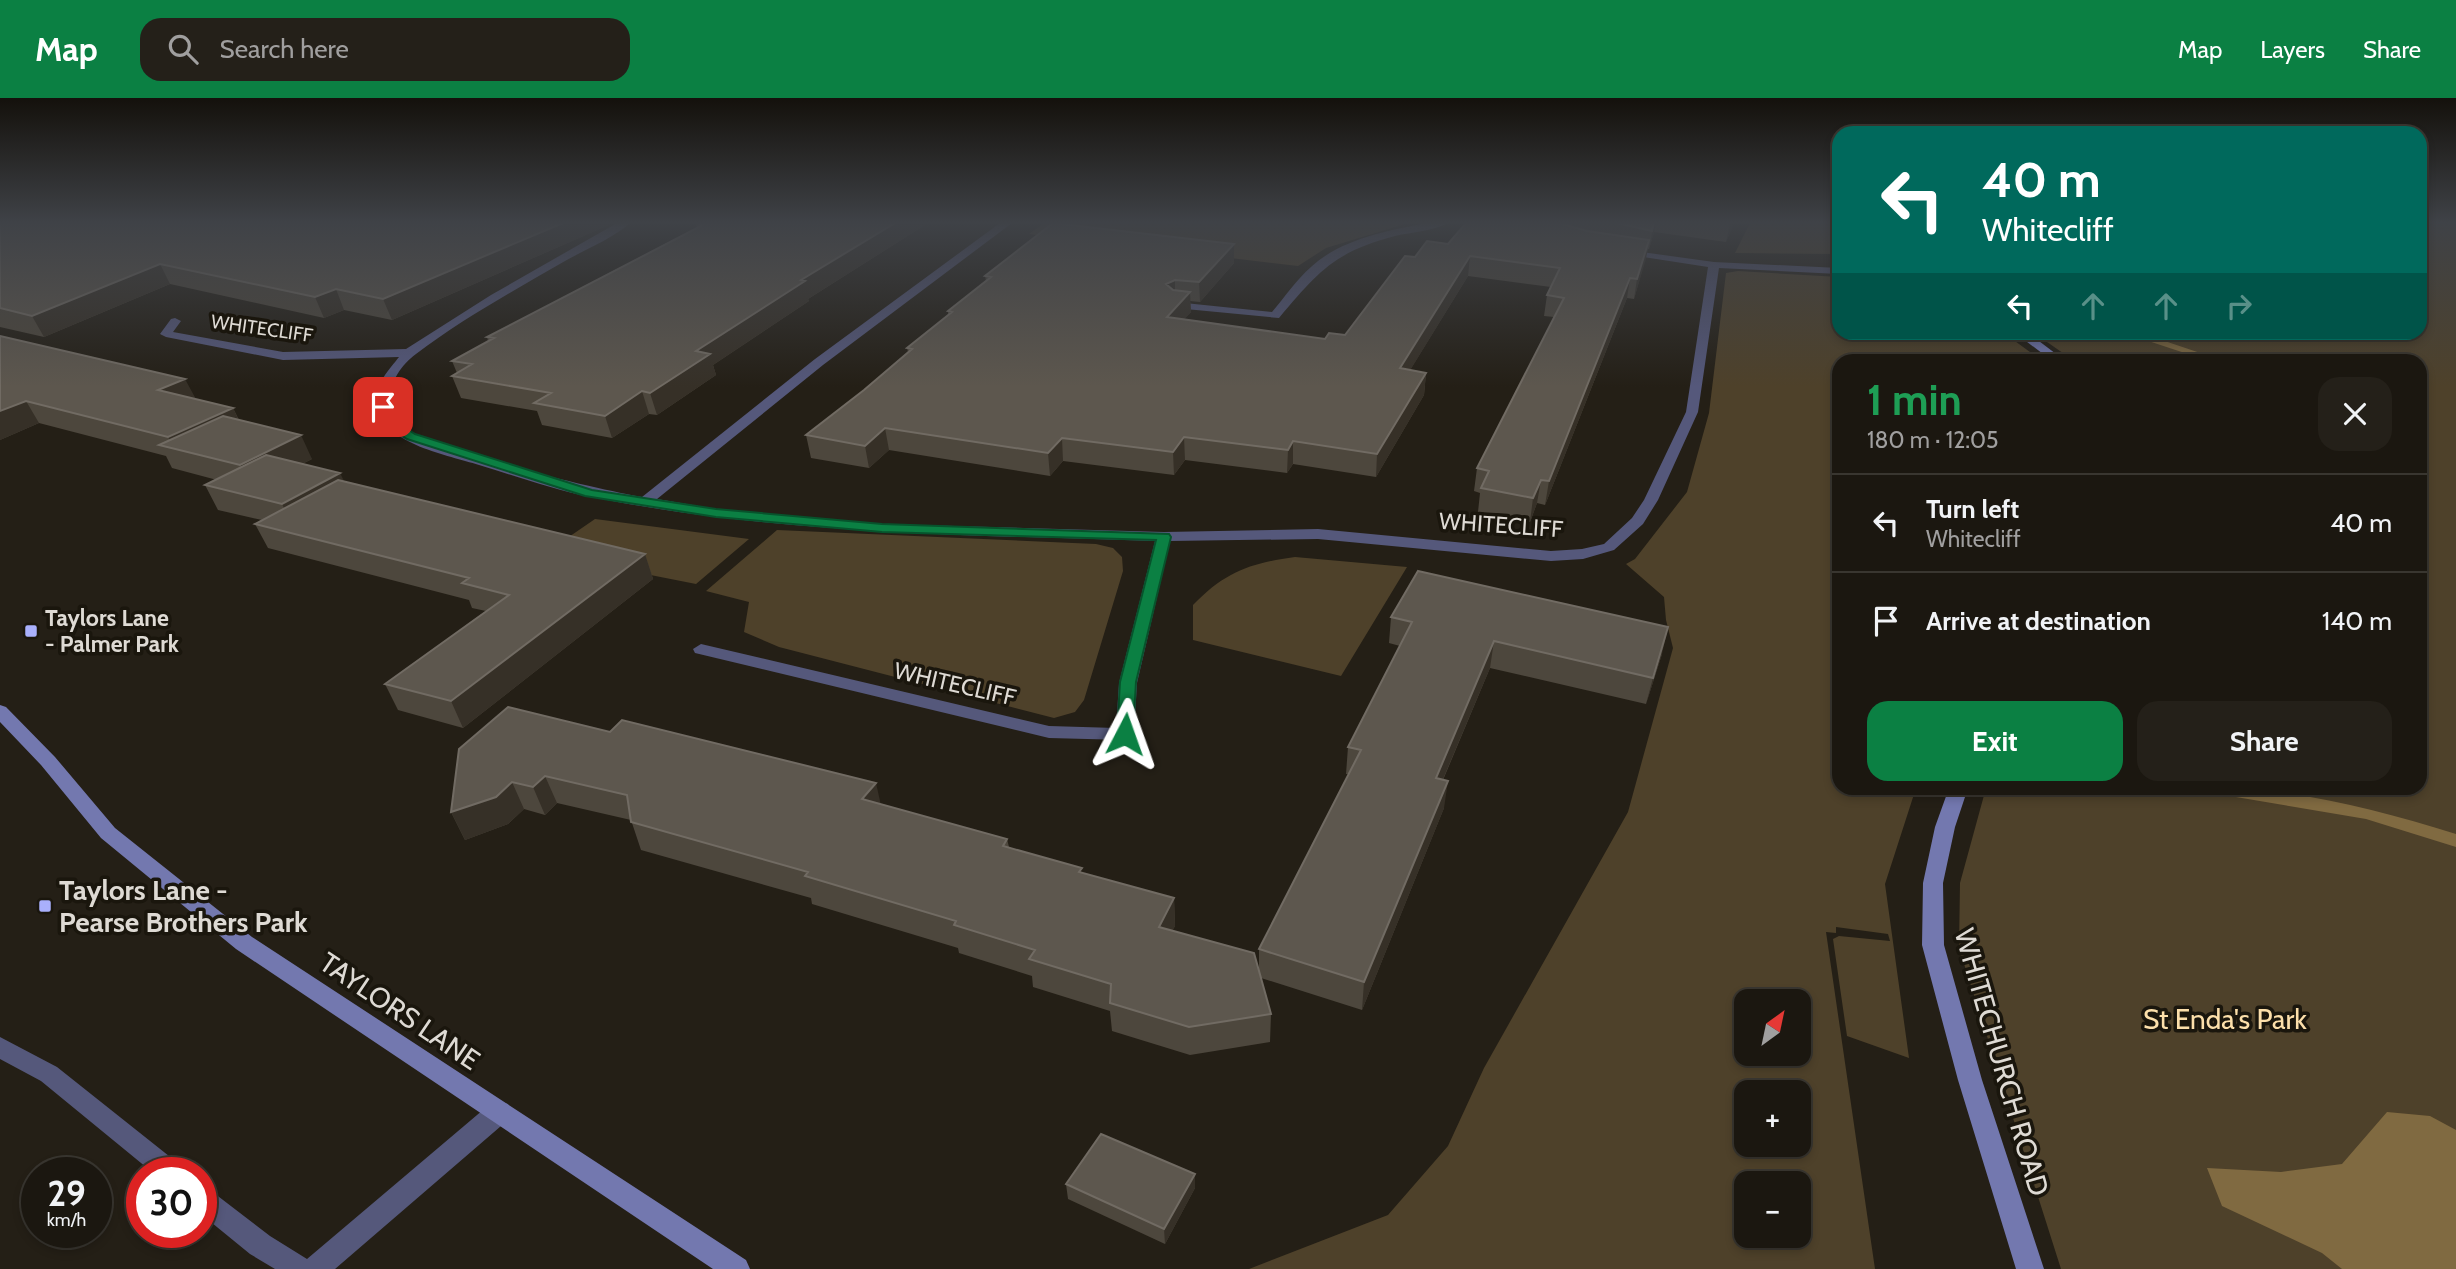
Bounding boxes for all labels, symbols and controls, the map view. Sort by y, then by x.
search box [140,18,630,81]
text: Map [35,29,98,69]
icon: search [164,30,202,68]
text: Search here [220,33,349,65]
text: Map [2178,35,2222,64]
text: Layers [2260,35,2325,64]
text: Share [2363,35,2421,64]
text: 40 m [1982,150,2101,209]
icon: left [1867,154,1958,245]
text: Whitecliff [1982,210,2114,249]
icon: left [2001,287,2039,325]
icon: ahead [2074,287,2112,325]
icon: ahead [2147,287,2185,325]
icon: right [2220,287,2258,325]
street label: WHITECLIFF [210,310,314,347]
text: 1 min [1867,374,1962,426]
pin [353,377,413,437]
button: close [2318,377,2392,451]
icon: arrive [364,388,402,426]
text: 180 m · 12:05 [1867,426,1999,454]
text: Turn left [1926,493,2019,525]
icon: left [1867,504,1905,542]
street label: WHITECLIFF [1438,507,1564,543]
text: 40 m [2330,507,2392,539]
text: Whitecliff [1926,525,2021,553]
icon: arrive [1867,602,1905,640]
place label: Taylors Lane - Palmer Park [45,604,180,658]
text: Arrive at destination [1926,605,2151,637]
text: 140 m [2322,605,2392,637]
marker: Taylors Lane - Palmer Park [23,623,39,639]
street label: WHITECLIFF [891,656,1019,712]
position arrow [1088,697,1162,771]
button: Exit [1867,701,2123,781]
button: Share [2137,701,2392,781]
place label: Taylors Lane - Pearse Brothers Park [59,873,308,939]
marker: Taylors Lane - Pearse Brothers Park [37,898,53,914]
street label: WHITECHURCH ROAD [1948,924,2056,1200]
street label: TAYLORS LANE [314,945,486,1077]
north arrow [1734,989,1811,1066]
map controls [1734,989,1811,1248]
park label: St Enda's Park [2143,1002,2307,1036]
button: + [1734,1080,1811,1157]
speed limit sign: 30 [126,1157,217,1248]
button: − [1734,1171,1811,1248]
text: 29 [47,1172,86,1215]
text: km/h [47,1209,86,1231]

